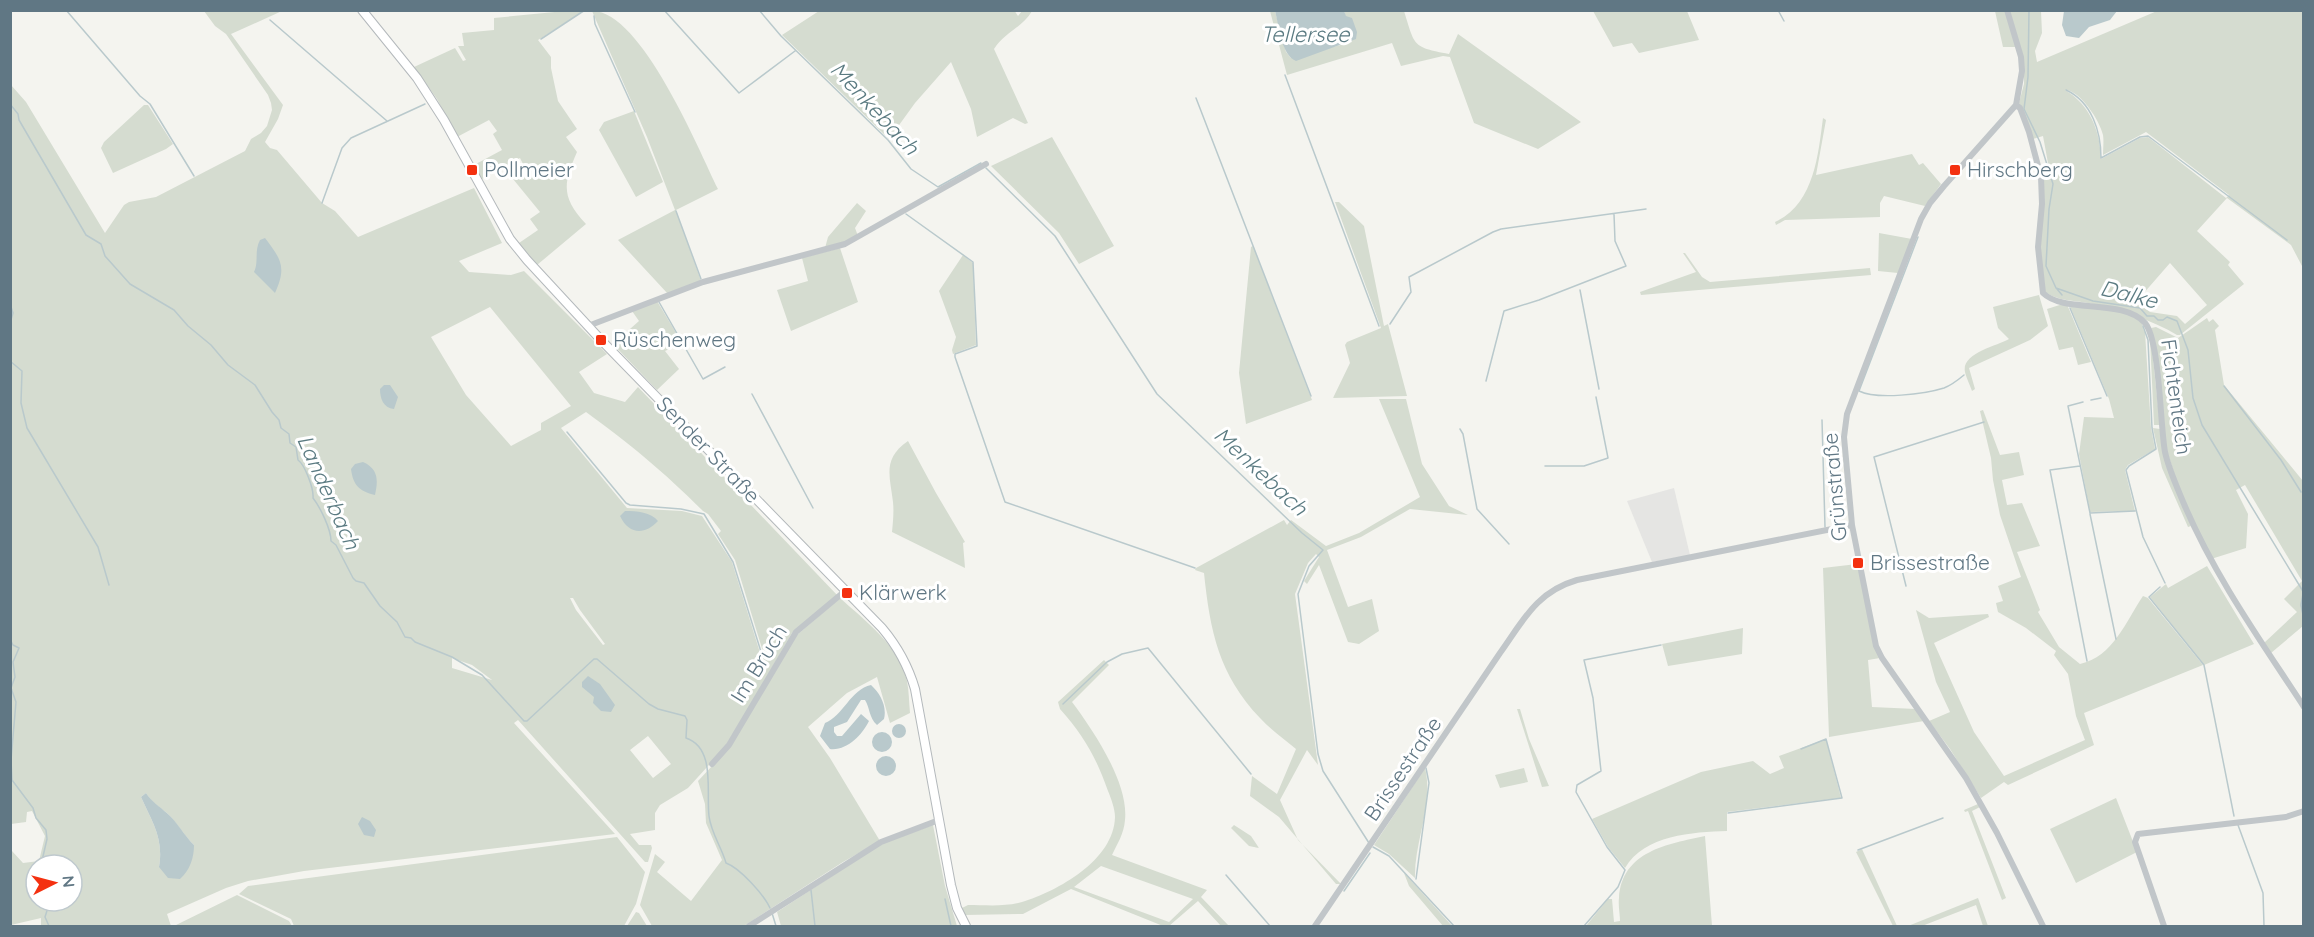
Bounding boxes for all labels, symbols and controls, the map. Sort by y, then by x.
water label: Tellersee [1260,20,1351,48]
water label: Menkebach [825,55,926,161]
place label: Pollmeier [484,156,574,182]
place label: Hirschberg [1967,156,2073,182]
marker: Pollmeier [465,163,479,177]
marker: Hirschberg [1948,163,1962,177]
water label: Dalke [2098,273,2162,315]
place label: Rüschenweg [613,326,736,352]
marker: Rüschenweg [594,333,608,347]
street label: Fichtenteich [2156,337,2198,456]
street label: Sender Straße [651,391,766,508]
water label: Menkebach [1208,421,1314,522]
water label: Landerbach [291,430,367,554]
street label: Grünstraße [1816,432,1852,542]
place label: Brissestraße [1870,549,1990,575]
marker: Brissestraße [1851,556,1865,570]
place label: Klärwerk [859,579,947,605]
marker: Klärwerk [840,586,854,600]
street label: Im Bruch [724,620,792,707]
street label: Brissestraße [1358,711,1446,825]
north arrow [24,853,84,913]
text: N [58,875,79,888]

